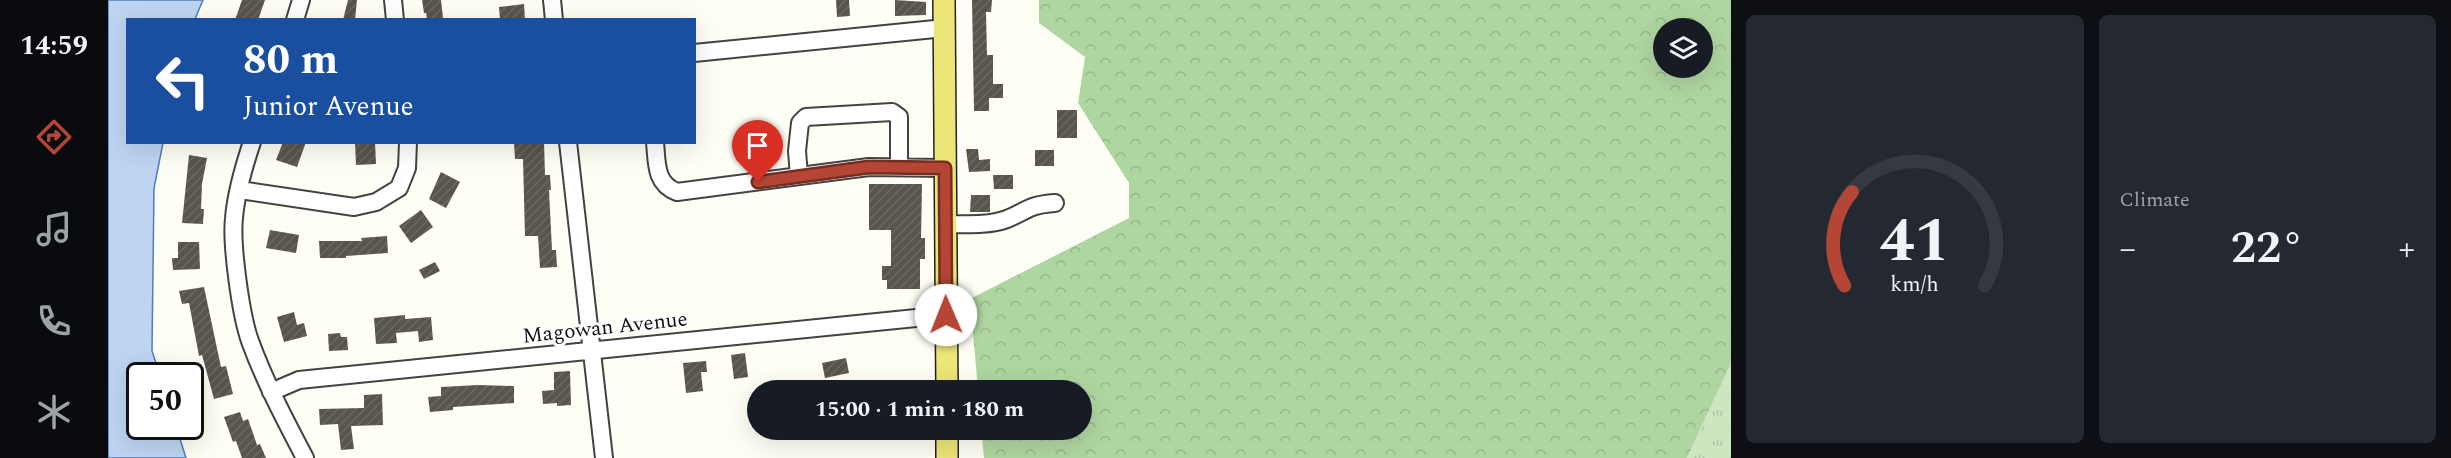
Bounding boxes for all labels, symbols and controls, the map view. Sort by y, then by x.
map controls [1653,18,1713,78]
button: layers [1653,18,1713,78]
text: 14:59 [20,25,88,67]
text: 80 m [243,29,338,92]
icon: left [144,42,222,120]
text: Junior Avenue [243,86,414,128]
icon: directions [33,116,75,158]
pin [732,120,783,182]
icon: arrive [741,129,774,162]
text: Climate [2120,185,2190,215]
text: 41 [1880,194,1950,289]
icon: music [33,208,75,250]
text: 22° [2231,214,2304,283]
text: − [2120,224,2136,274]
text: + [2399,224,2415,274]
text: km/h [1891,268,1939,301]
position arrow [914,283,978,347]
icon: phone [33,300,75,342]
street label: Magowan Avenue [521,303,689,353]
speed limit sign: 50 [126,362,204,440]
icon: climate [33,391,75,433]
text: 15:00 · 1 min · 180 m [815,393,1024,426]

